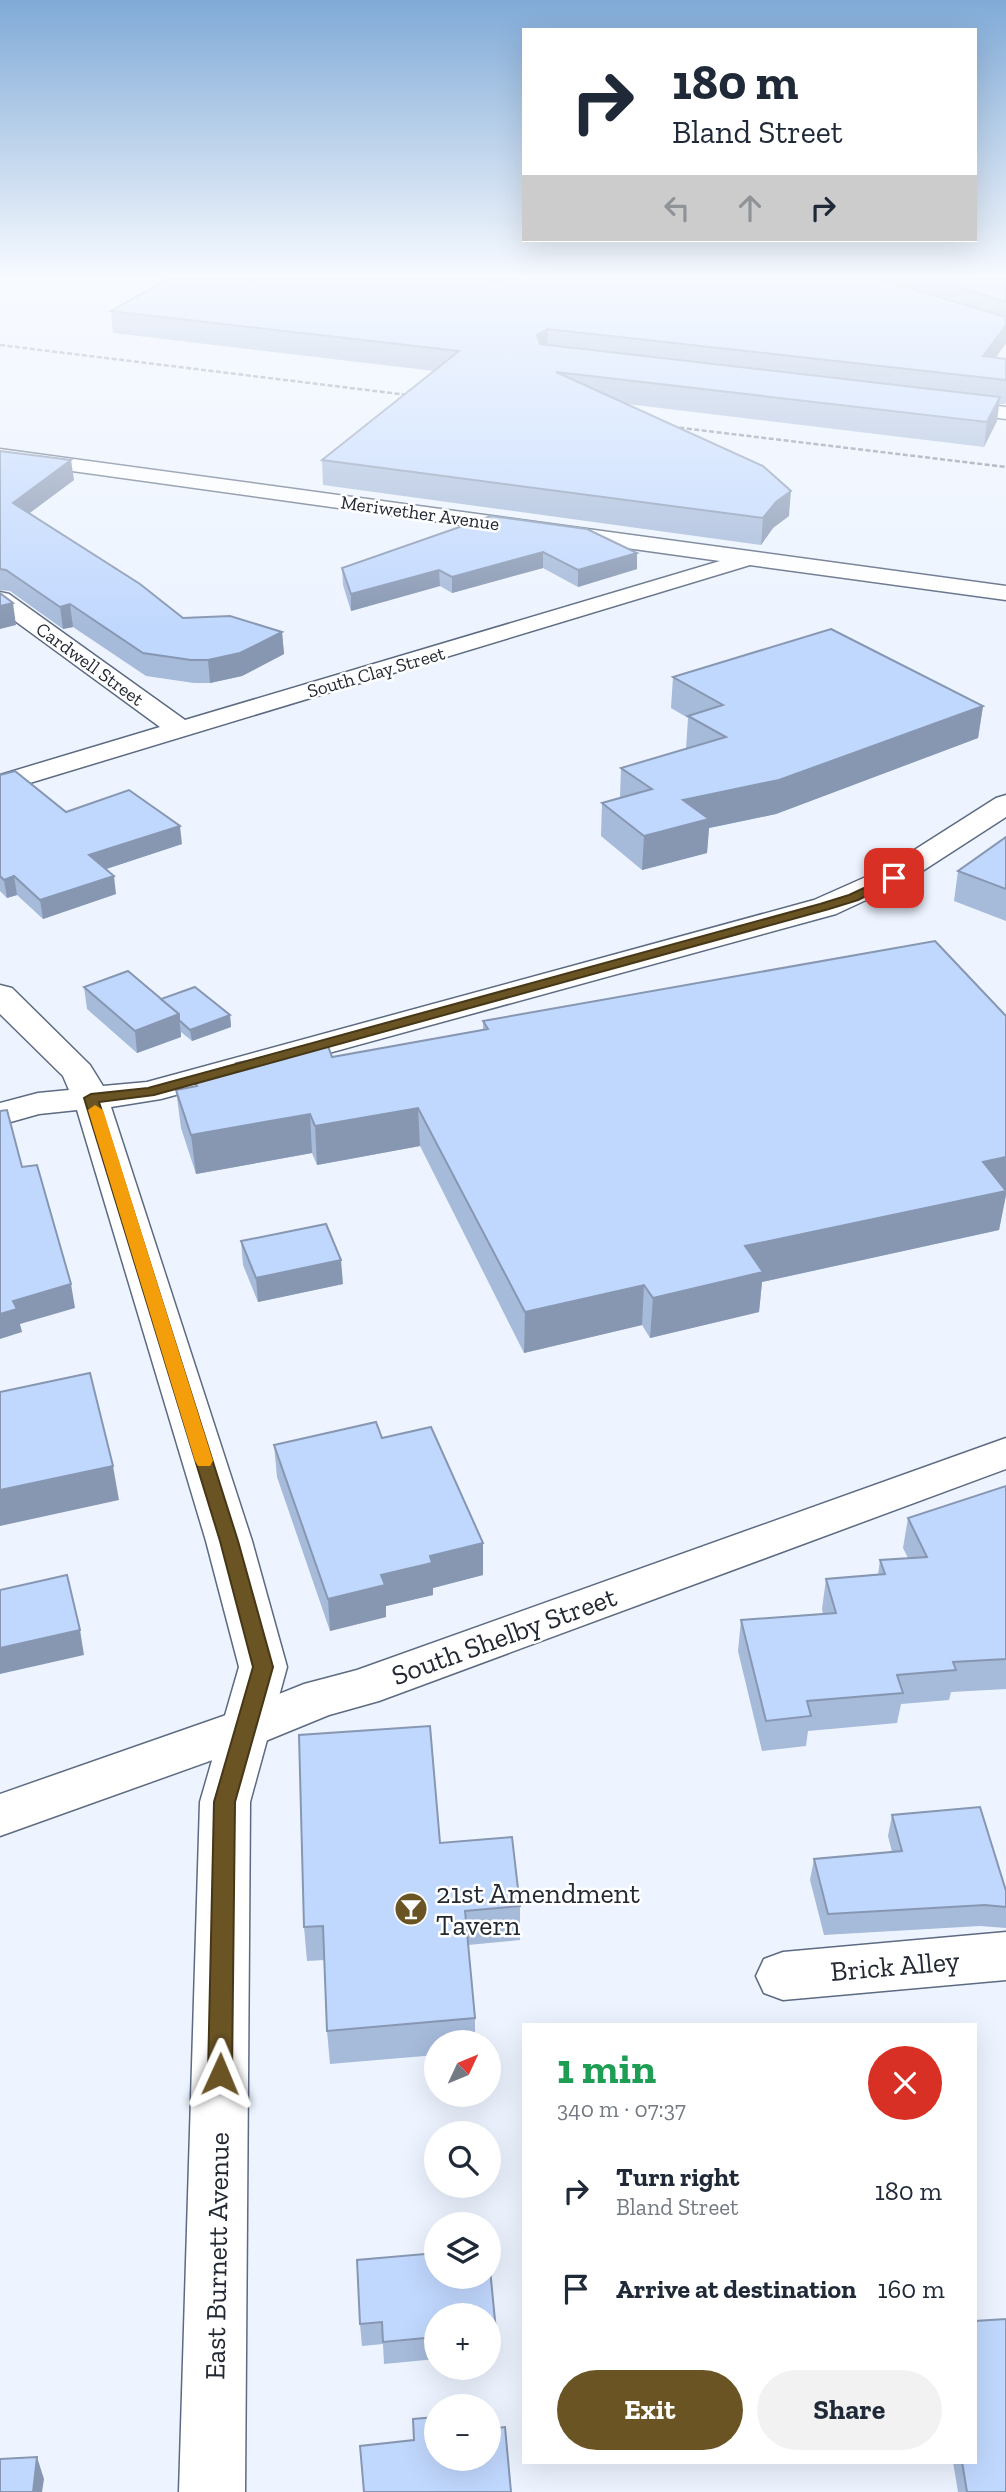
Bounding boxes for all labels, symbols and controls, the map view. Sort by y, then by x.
text: 180 m [672,53,799,112]
icon: right [557,56,648,147]
text: Bland Street [672,113,843,151]
icon: left [658,189,696,227]
icon: ahead [731,189,769,227]
icon: right [804,189,842,227]
street label: Meriwether Avenue [339,490,501,536]
street label: Cardwell Street [32,617,148,711]
street label: South Clay Street [305,641,447,703]
pin [864,848,924,908]
icon: arrive [875,859,913,897]
street label: South Shelby Street [387,1580,621,1692]
place label: 21st Amendment Tavern [436,1877,641,1942]
bar icon: 21st Amendment Tavern [392,1890,430,1928]
street label: Brick Alley [829,1944,962,1988]
north arrow [424,2030,500,2107]
map controls [424,2030,501,2471]
position arrow [183,2037,257,2111]
text: 1 min [557,2043,656,2094]
button: close [868,2046,942,2120]
text: 340 m · 07:37 [557,2095,686,2123]
button: search [424,2121,501,2198]
street label: East Burnett Avenue [198,2132,236,2380]
text: Turn right [616,2161,739,2193]
icon: right [557,2172,595,2210]
text: 180 m [875,2175,942,2207]
text: Bland Street [616,2193,739,2221]
button: layers [424,2212,501,2289]
icon: arrive [557,2270,595,2308]
text: Arrive at destination [616,2273,856,2305]
text: 160 m [877,2273,945,2305]
button: + [424,2303,501,2380]
button: Exit [557,2370,743,2450]
button: Share [757,2370,942,2450]
button: − [424,2394,501,2471]

